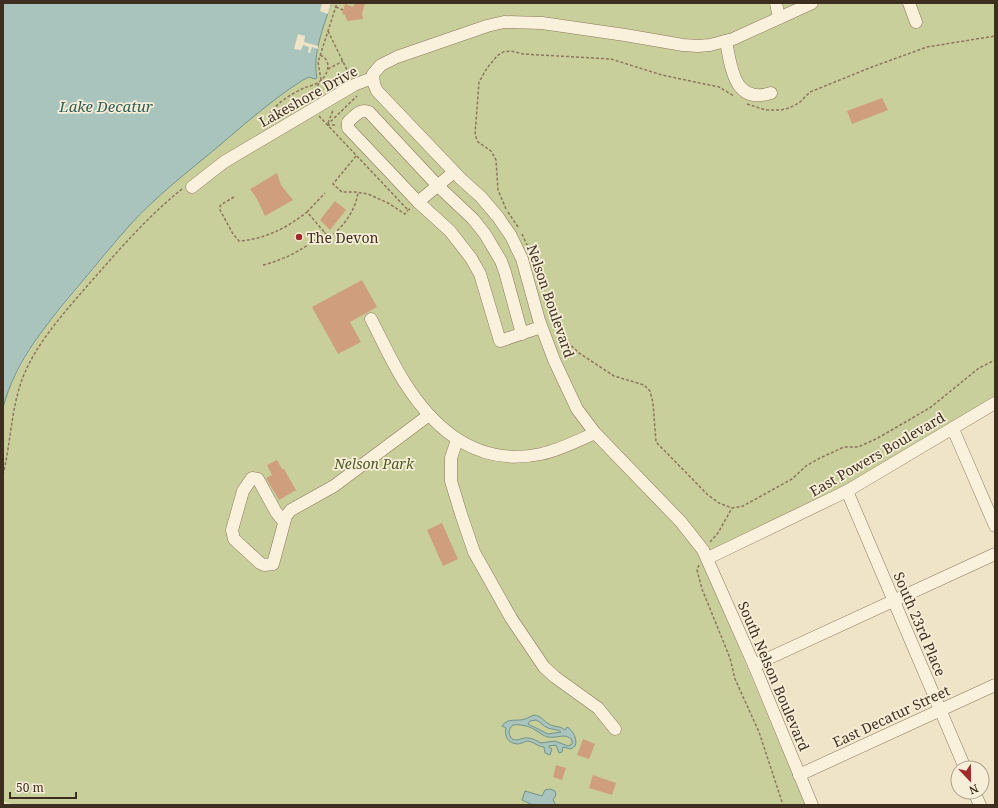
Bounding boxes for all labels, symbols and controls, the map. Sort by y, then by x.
street label: Lakeshore Drive [255,61,361,131]
water label: Lake Decatur [58,96,154,116]
place label: The Devon [307,228,378,247]
marker: The Devon [294,232,304,242]
street label: Nelson Boulevard [523,242,579,361]
street label: East Powers Boulevard [806,407,948,501]
park label: Nelson Park [333,454,415,473]
street label: South 23rd Place [889,569,951,679]
street label: South Nelson Boulevard [734,598,814,754]
street label: East Decatur Street [829,681,953,751]
north arrow [950,760,990,800]
scale bar [10,774,76,800]
text: 50 m [16,779,44,796]
text: N [967,781,981,798]

